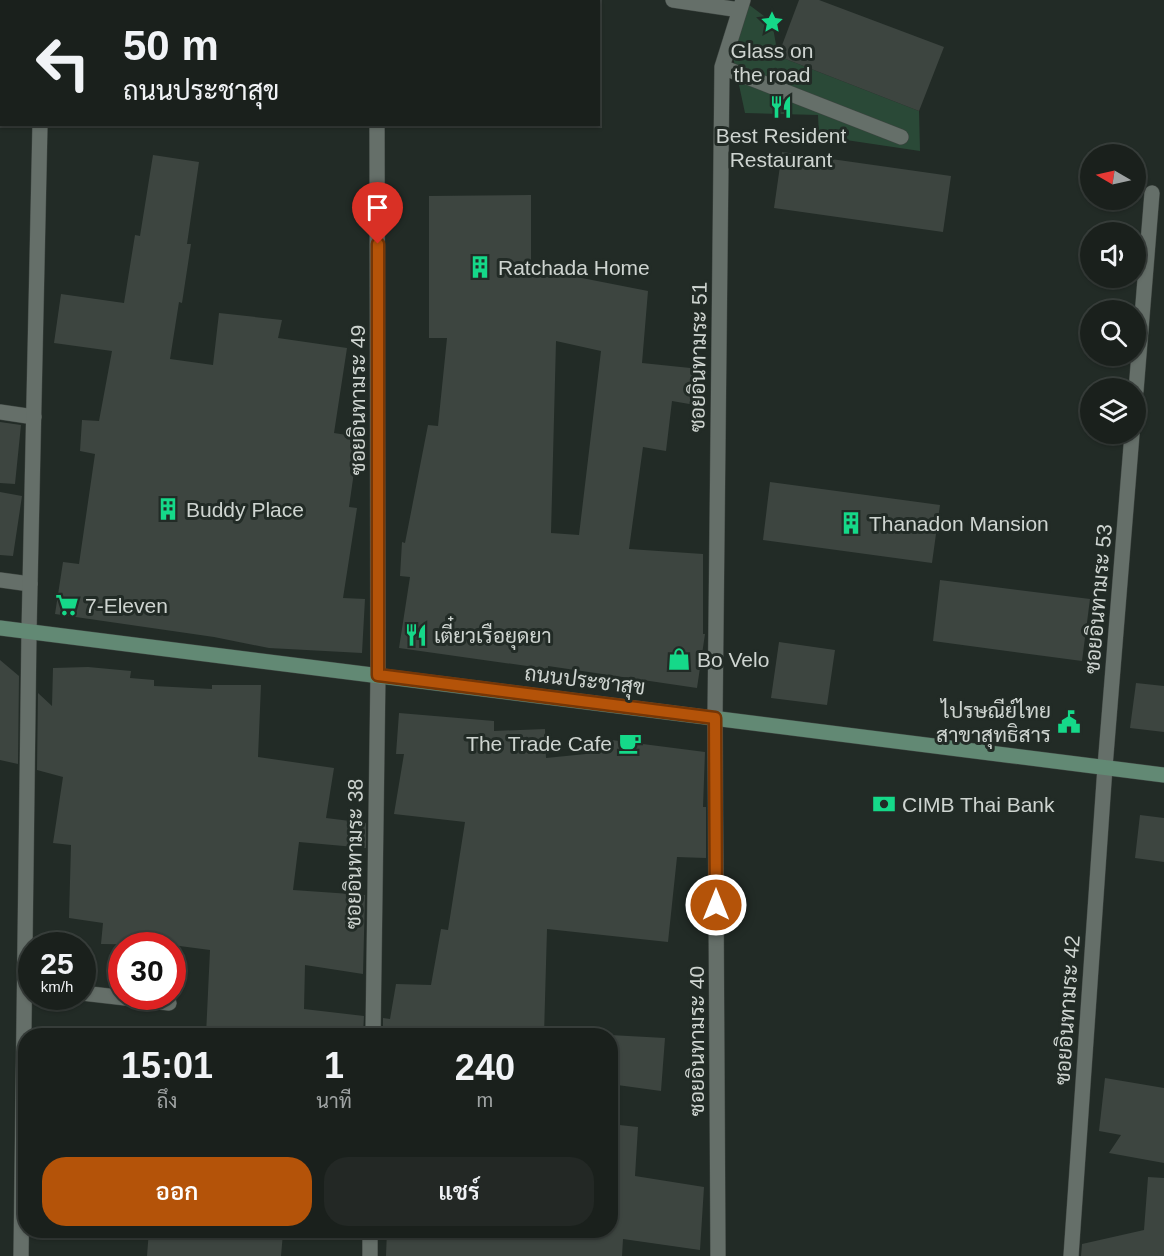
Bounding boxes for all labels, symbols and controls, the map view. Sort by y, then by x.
place icon: Glass on the road [759,9,785,35]
text: 50 m [123,22,219,69]
icon: left [24,24,102,102]
place label: Glass on the road [731,39,813,86]
text: ถนนประชาสุข [123,76,279,106]
restaurant icon: Best Resident Restaurant [768,94,794,120]
place label: Best Resident Restaurant [716,124,847,171]
north arrow [1080,144,1146,210]
map controls [1080,144,1146,444]
pin [352,182,403,244]
icon: arrive [361,191,394,224]
button: sound [1080,222,1146,288]
building icon: Ratchada Home [467,254,493,280]
place label: Ratchada Home [498,256,650,279]
street label: ซอยอินทามระ 51 [685,282,711,432]
button: search [1080,300,1146,366]
street label: ซอยอินทามระ 49 [346,325,369,475]
button: layers [1080,378,1146,444]
building icon: Buddy Place [155,496,181,522]
place label: Buddy Place [186,498,304,521]
building icon: Thanadon Mansion [838,510,864,536]
place label: Thanadon Mansion [869,512,1049,535]
street label: ซอยอินทามระ 53 [1080,523,1116,675]
supermarket icon: 7-Eleven [54,592,80,618]
place label: 7-Eleven [85,594,168,617]
place label: เตี๋ยวเรือยุดยา [434,616,552,650]
restaurant icon: เตี๋ยวเรือยุดยา [403,622,429,648]
shop icon: Bo Velo [666,646,692,672]
place label: Bo Velo [697,648,769,671]
street label: ถนนประชาสุข [523,661,647,702]
place label: ไปรษณีย์ไทย สาขาสุทธิสาร [936,697,1051,749]
public building icon: ไปรษณีย์ไทย สาขาสุทธิสาร [1056,709,1082,735]
cafe icon: The Trade Cafe [617,730,643,756]
place label: The Trade Cafe [466,732,612,755]
street label: ซอยอินทามระ 38 [341,779,367,929]
bank icon: CIMB Thai Bank [871,791,897,817]
place label: CIMB Thai Bank [902,793,1055,816]
position arrow [684,873,748,937]
speed limit sign: 30 [108,932,186,1010]
street label: ซอยอินทามระ 42 [1050,934,1084,1086]
text: 25 [40,947,74,980]
street label: ซอยอินทามระ 40 [685,966,708,1116]
text: km/h [41,978,73,995]
text: 15:01 [121,1045,213,1086]
text: 1 [324,1045,344,1086]
text: 240 [455,1047,515,1088]
text: m [477,1089,493,1111]
text: ถึง [157,1090,177,1112]
text: นาที [316,1090,352,1112]
button: ออก [42,1157,312,1226]
button: แชร์ [324,1157,594,1226]

